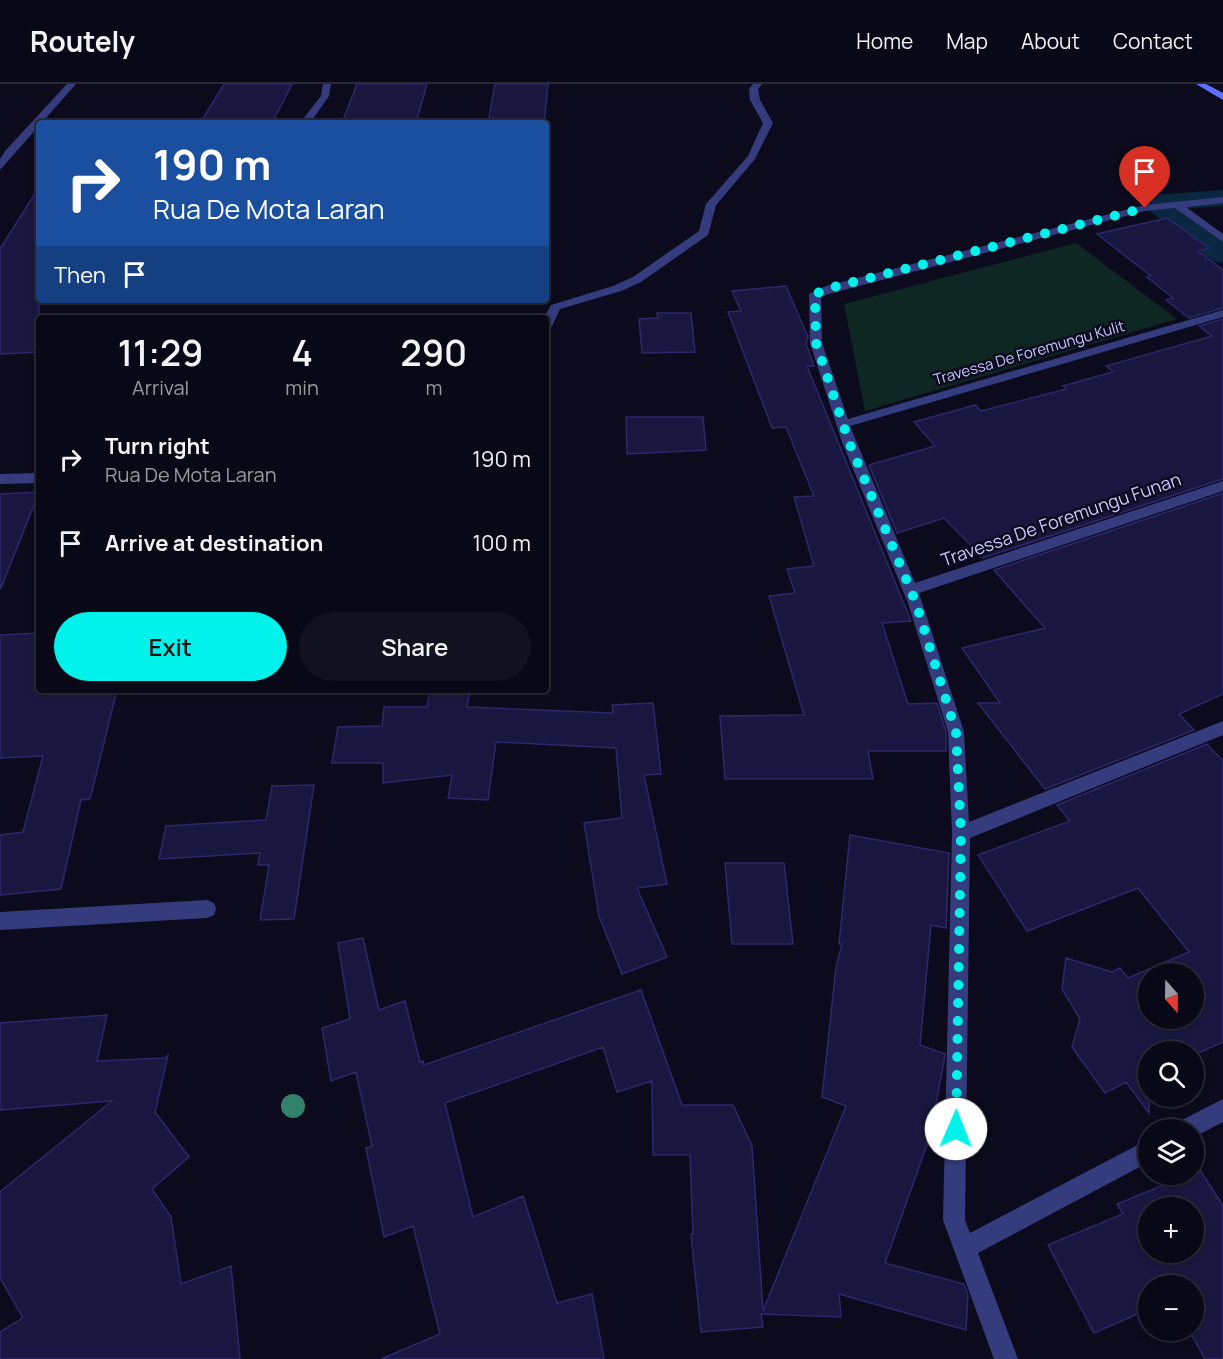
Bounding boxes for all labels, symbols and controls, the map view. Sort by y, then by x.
text: Routely [30,22,135,60]
text: Home [856,27,913,55]
text: Map [946,27,988,55]
text: About [1021,27,1080,55]
text: Contact [1113,27,1193,55]
text: 190 m [153,135,271,193]
icon: right [54,144,132,222]
pin [1119,146,1170,208]
icon: arrive [1128,155,1161,188]
text: Rua De Mota Laran [153,190,385,227]
icon: arrive [118,258,151,291]
text: Then [54,260,106,290]
street label: Travessa De Foremungu Kulit [931,315,1127,390]
text: 11:29 [118,328,203,377]
text: 4 [291,328,313,377]
text: 290 [401,328,467,377]
text: Arrival [132,374,189,401]
text: min [285,374,319,401]
text: m [425,374,442,401]
text: Turn right [105,431,210,461]
icon: right [54,443,87,476]
text: 190 m [472,444,531,474]
text: Rua De Mota Laran [105,461,277,488]
street label: Travessa De Foremungu Funan [937,467,1184,571]
icon: arrive [54,527,87,560]
text: Arrive at destination [105,528,323,558]
text: 100 m [473,528,531,558]
button: Exit [54,612,287,681]
button: Share [299,612,531,681]
north arrow [1138,963,1204,1029]
map controls [1138,963,1204,1341]
button: search [1138,1041,1204,1107]
position arrow [924,1097,988,1161]
button: layers [1138,1119,1204,1185]
button: + [1138,1197,1204,1263]
button: − [1138,1275,1204,1341]

